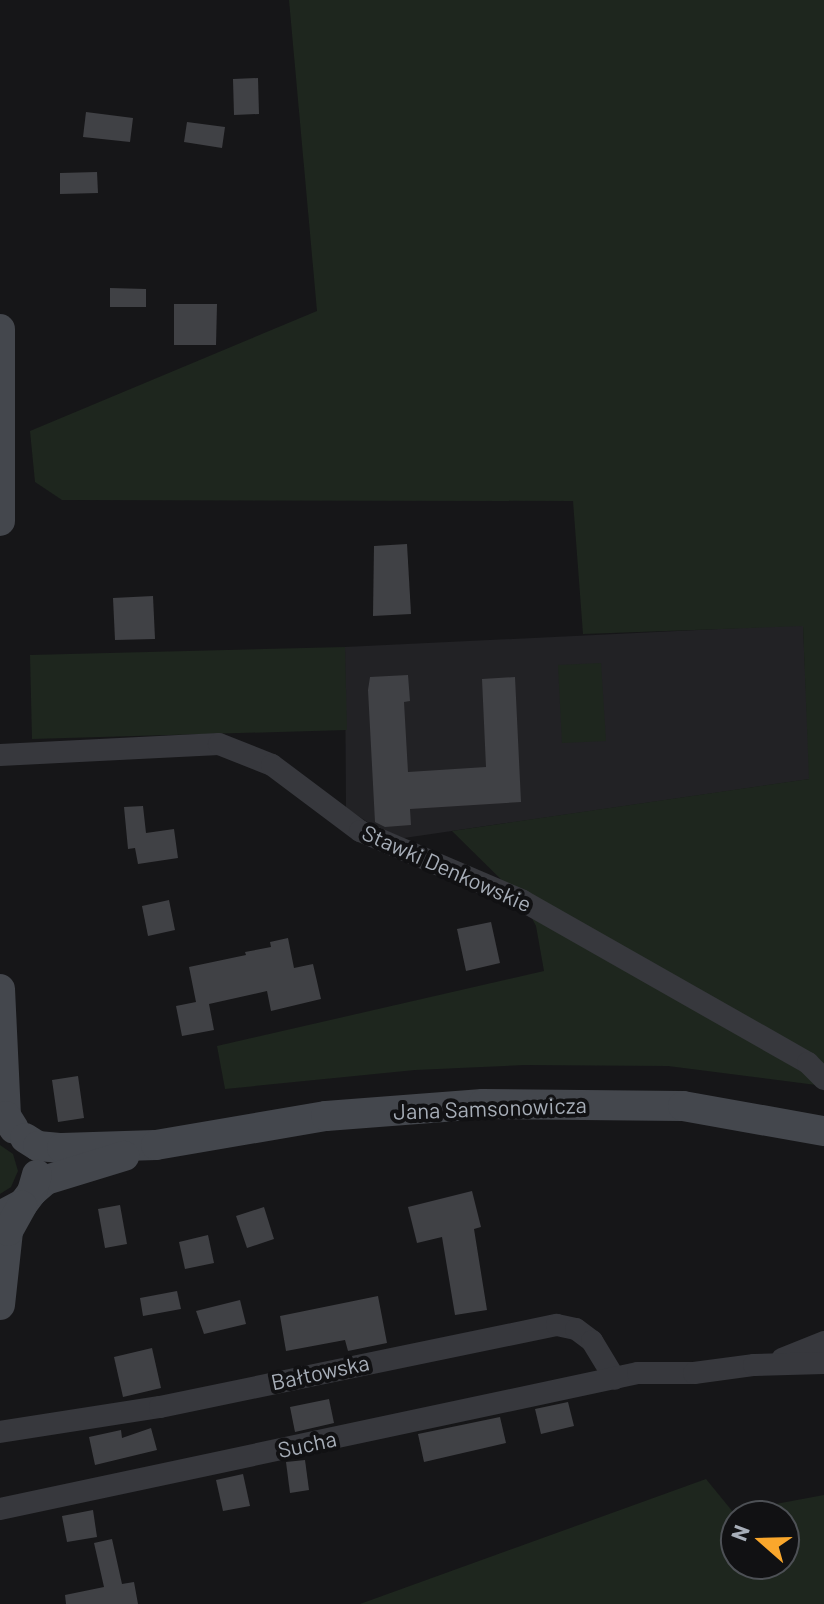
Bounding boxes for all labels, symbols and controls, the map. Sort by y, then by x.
street label: Stawki Denkowskie [358,819,536,917]
street label: Jana Samsonowicza [393,1091,587,1125]
street label: Bałtowska [269,1349,371,1395]
street label: Sucha [275,1425,339,1463]
north arrow [720,1500,800,1580]
text: N [725,1521,754,1544]

